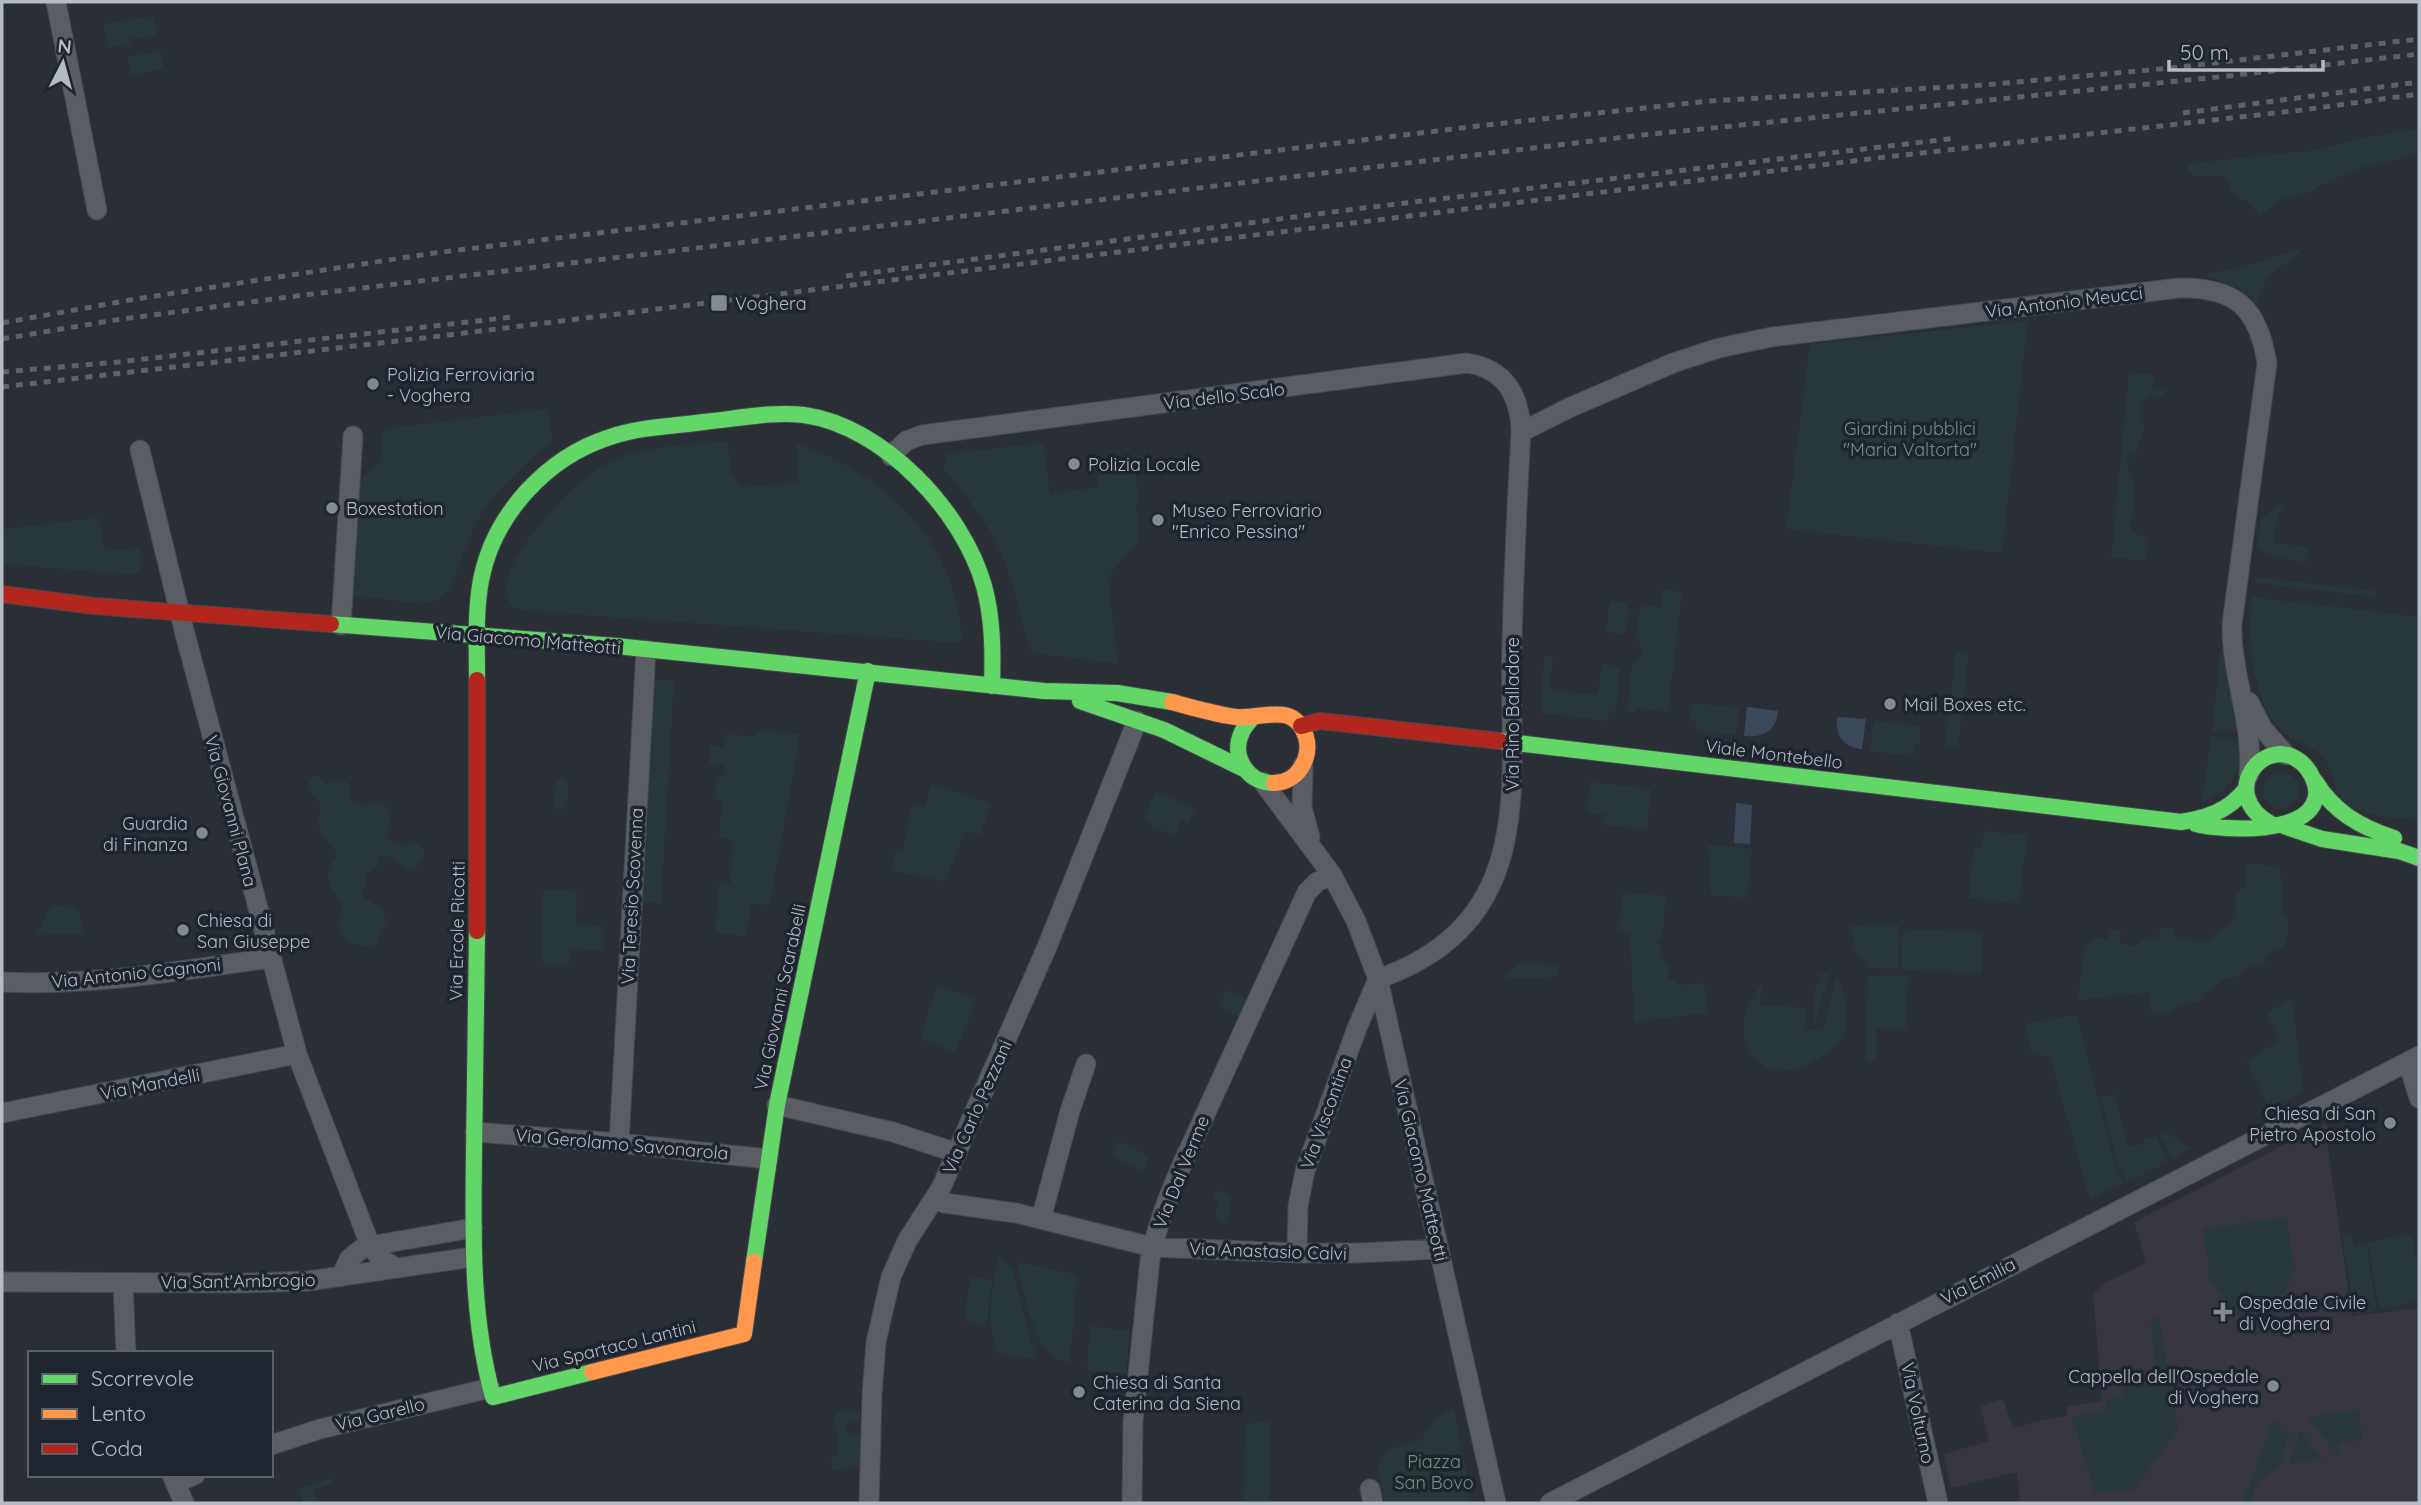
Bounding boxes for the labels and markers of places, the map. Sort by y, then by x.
place label: Voghera [735,292,807,315]
marker: Voghera [709,293,729,313]
place label: Polizia Ferroviaria - Voghera [387,363,535,407]
marker: Polizia Ferroviaria - Voghera [365,376,381,392]
place label: Polizia Locale [1088,453,1201,476]
marker: Polizia Locale [1066,456,1082,472]
place label: Boxestation [346,497,444,520]
place label: Museo Ferroviario "Enrico Pessina" [1172,499,1322,543]
marker: Boxestation [324,500,340,516]
marker: Museo Ferroviario "Enrico Pessina" [1150,512,1166,528]
place label: Mail Boxes etc. [1904,693,2026,716]
marker: Mail Boxes etc. [1882,696,1898,712]
place label: Guardia di Finanza [103,812,188,856]
marker: Guardia di Finanza [194,825,210,841]
place label: Chiesa di San Giuseppe [197,909,311,953]
marker: Chiesa di San Giuseppe [175,922,191,938]
place label: Chiesa di San Pietro Apostolo [2249,1102,2376,1146]
marker: Chiesa di San Pietro Apostolo [2382,1115,2398,1131]
place label: Ospedale Civile di Voghera [2239,1291,2366,1335]
marker: Ospedale Civile di Voghera [2213,1302,2233,1322]
place label: Cappella dell'Ospedale di Voghera [2068,1365,2259,1409]
place label: Chiesa di Santa Caterina da Siena [1093,1371,1241,1415]
marker: Cappella dell'Ospedale di Voghera [2265,1378,2281,1394]
marker: Chiesa di Santa Caterina da Siena [1071,1384,1087,1400]

